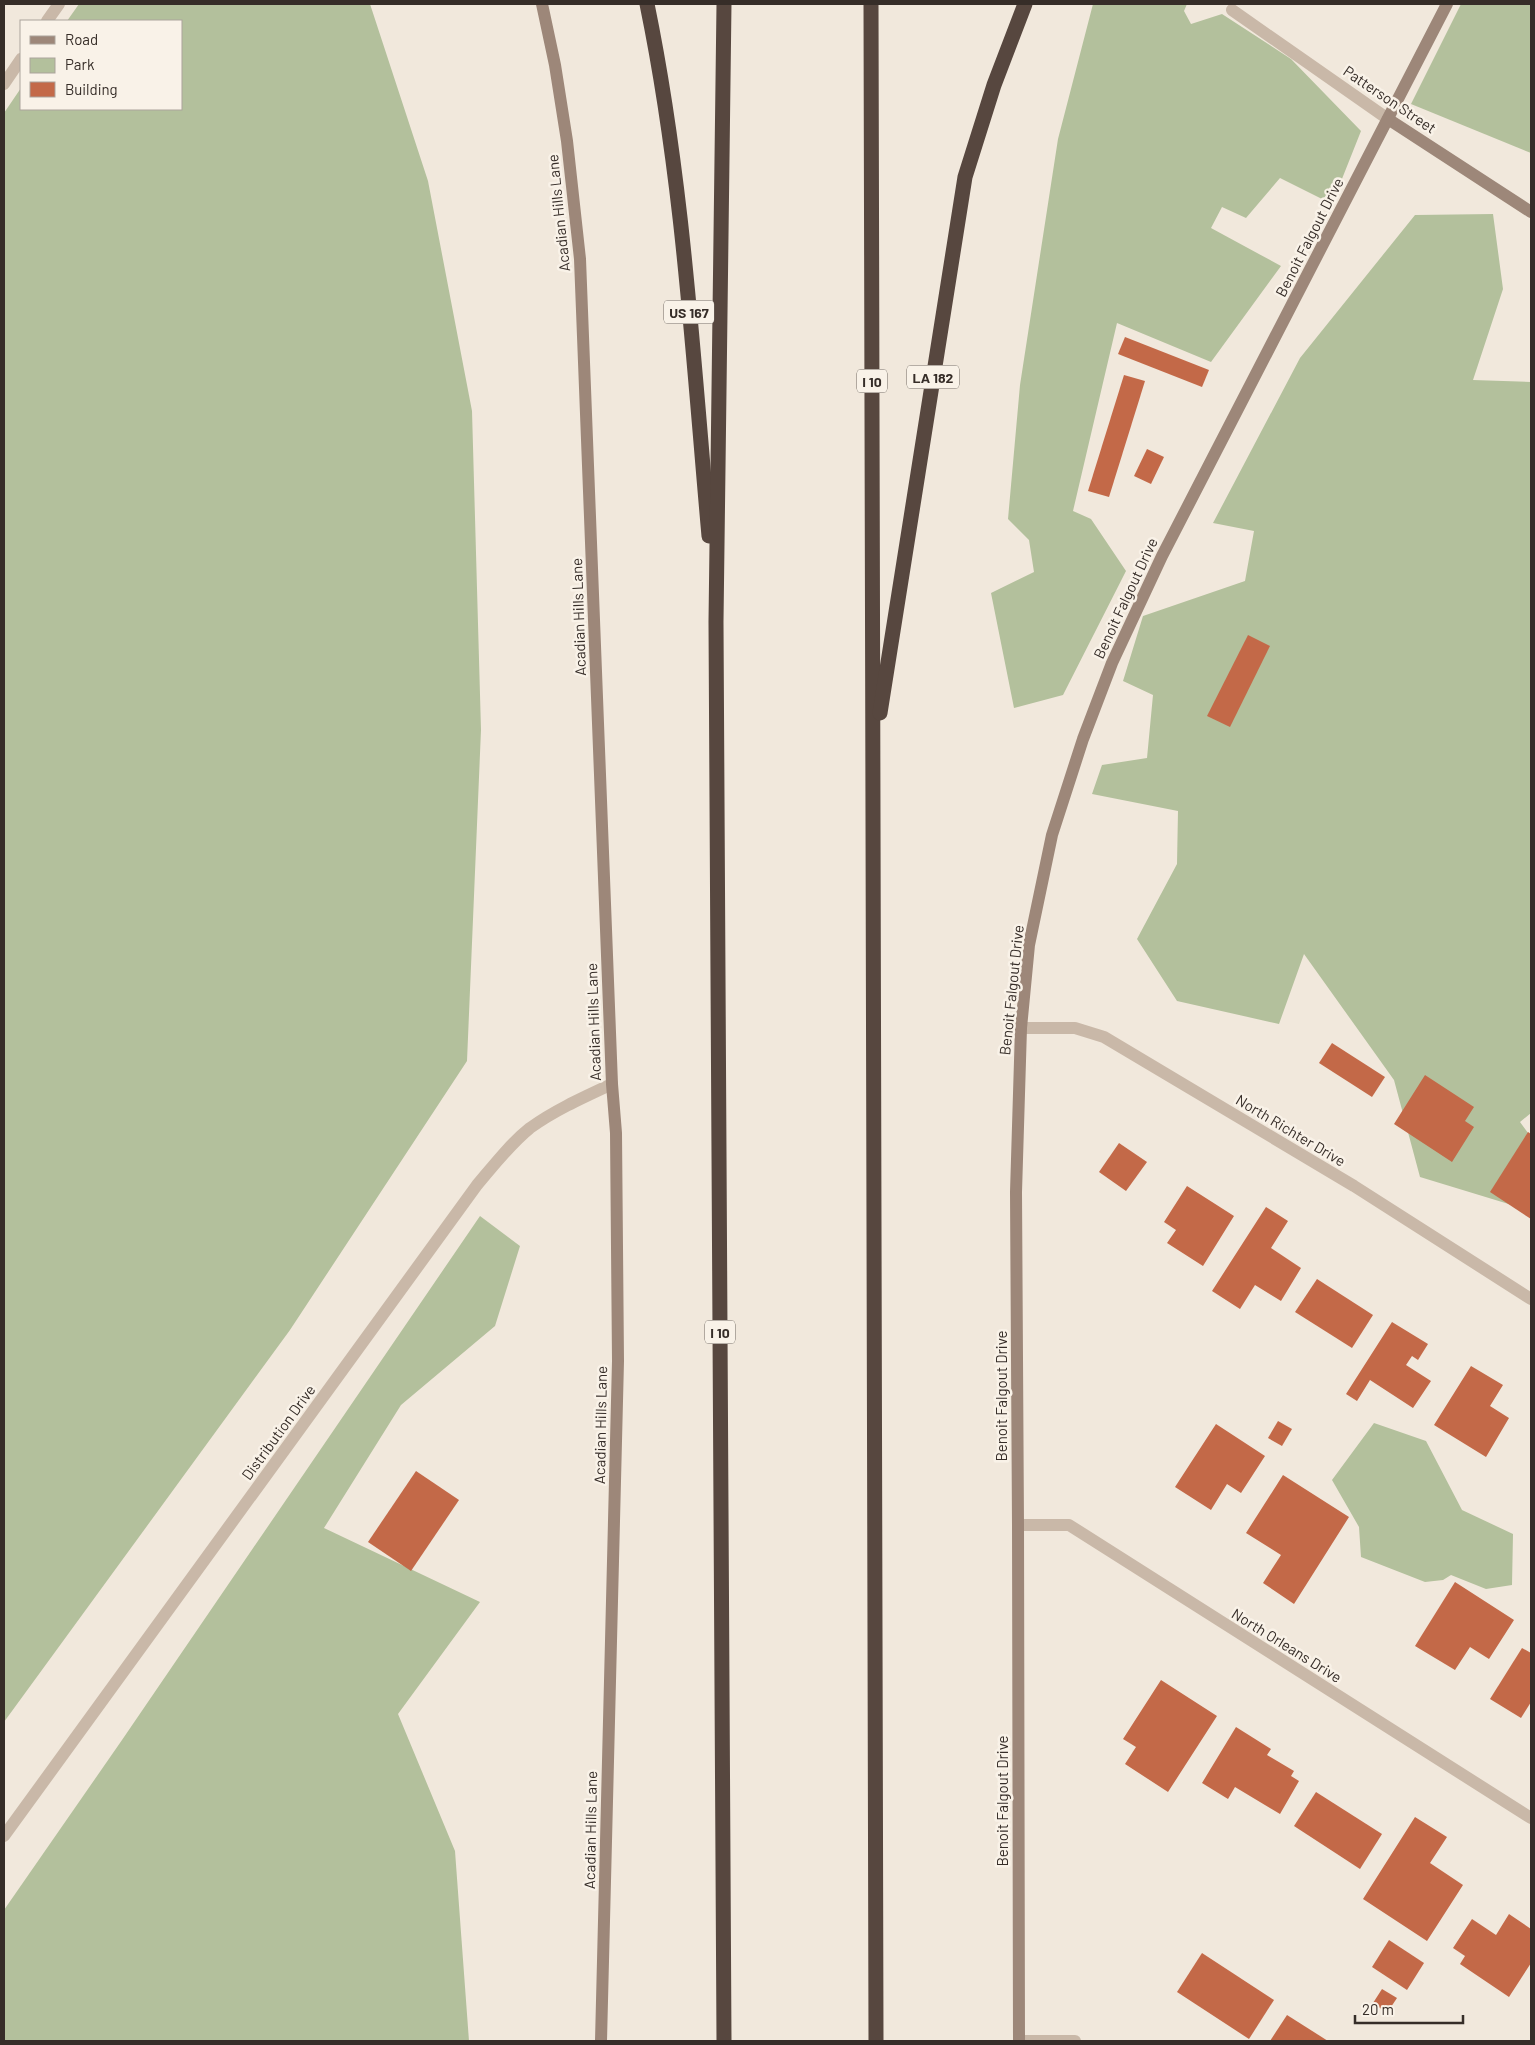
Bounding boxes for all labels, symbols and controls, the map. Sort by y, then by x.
legend [20,20,182,110]
text: Road [65,30,98,48]
text: Park [65,55,95,73]
street label: Patterson Street [1340,61,1440,137]
text: Building [65,80,118,98]
street label: Acadian Hills Lane [543,153,573,273]
street label: Benoit Falgout Drive [1271,174,1347,300]
road number: US 167 [664,300,714,324]
road number: LA 182 [907,366,959,388]
road number: I 10 [857,370,887,392]
street label: Benoit Falgout Drive [1089,535,1161,661]
street label: Acadian Hills Lane [567,558,589,676]
street label: Benoit Falgout Drive [995,924,1027,1056]
street label: Acadian Hills Lane [582,963,604,1081]
street label: North Richter Drive [1233,1090,1349,1170]
road number: I 10 [705,1320,735,1344]
street label: Benoit Falgout Drive [992,1330,1010,1462]
street label: Acadian Hills Lane [590,1366,610,1484]
street label: Distribution Drive [237,1381,319,1483]
street label: North Orleans Drive [1229,1604,1345,1686]
street label: Benoit Falgout Drive [993,1735,1011,1867]
street label: Acadian Hills Lane [580,1771,600,1889]
scale bar [1355,1992,1462,2024]
text: 20 m [1362,2000,1394,2018]

